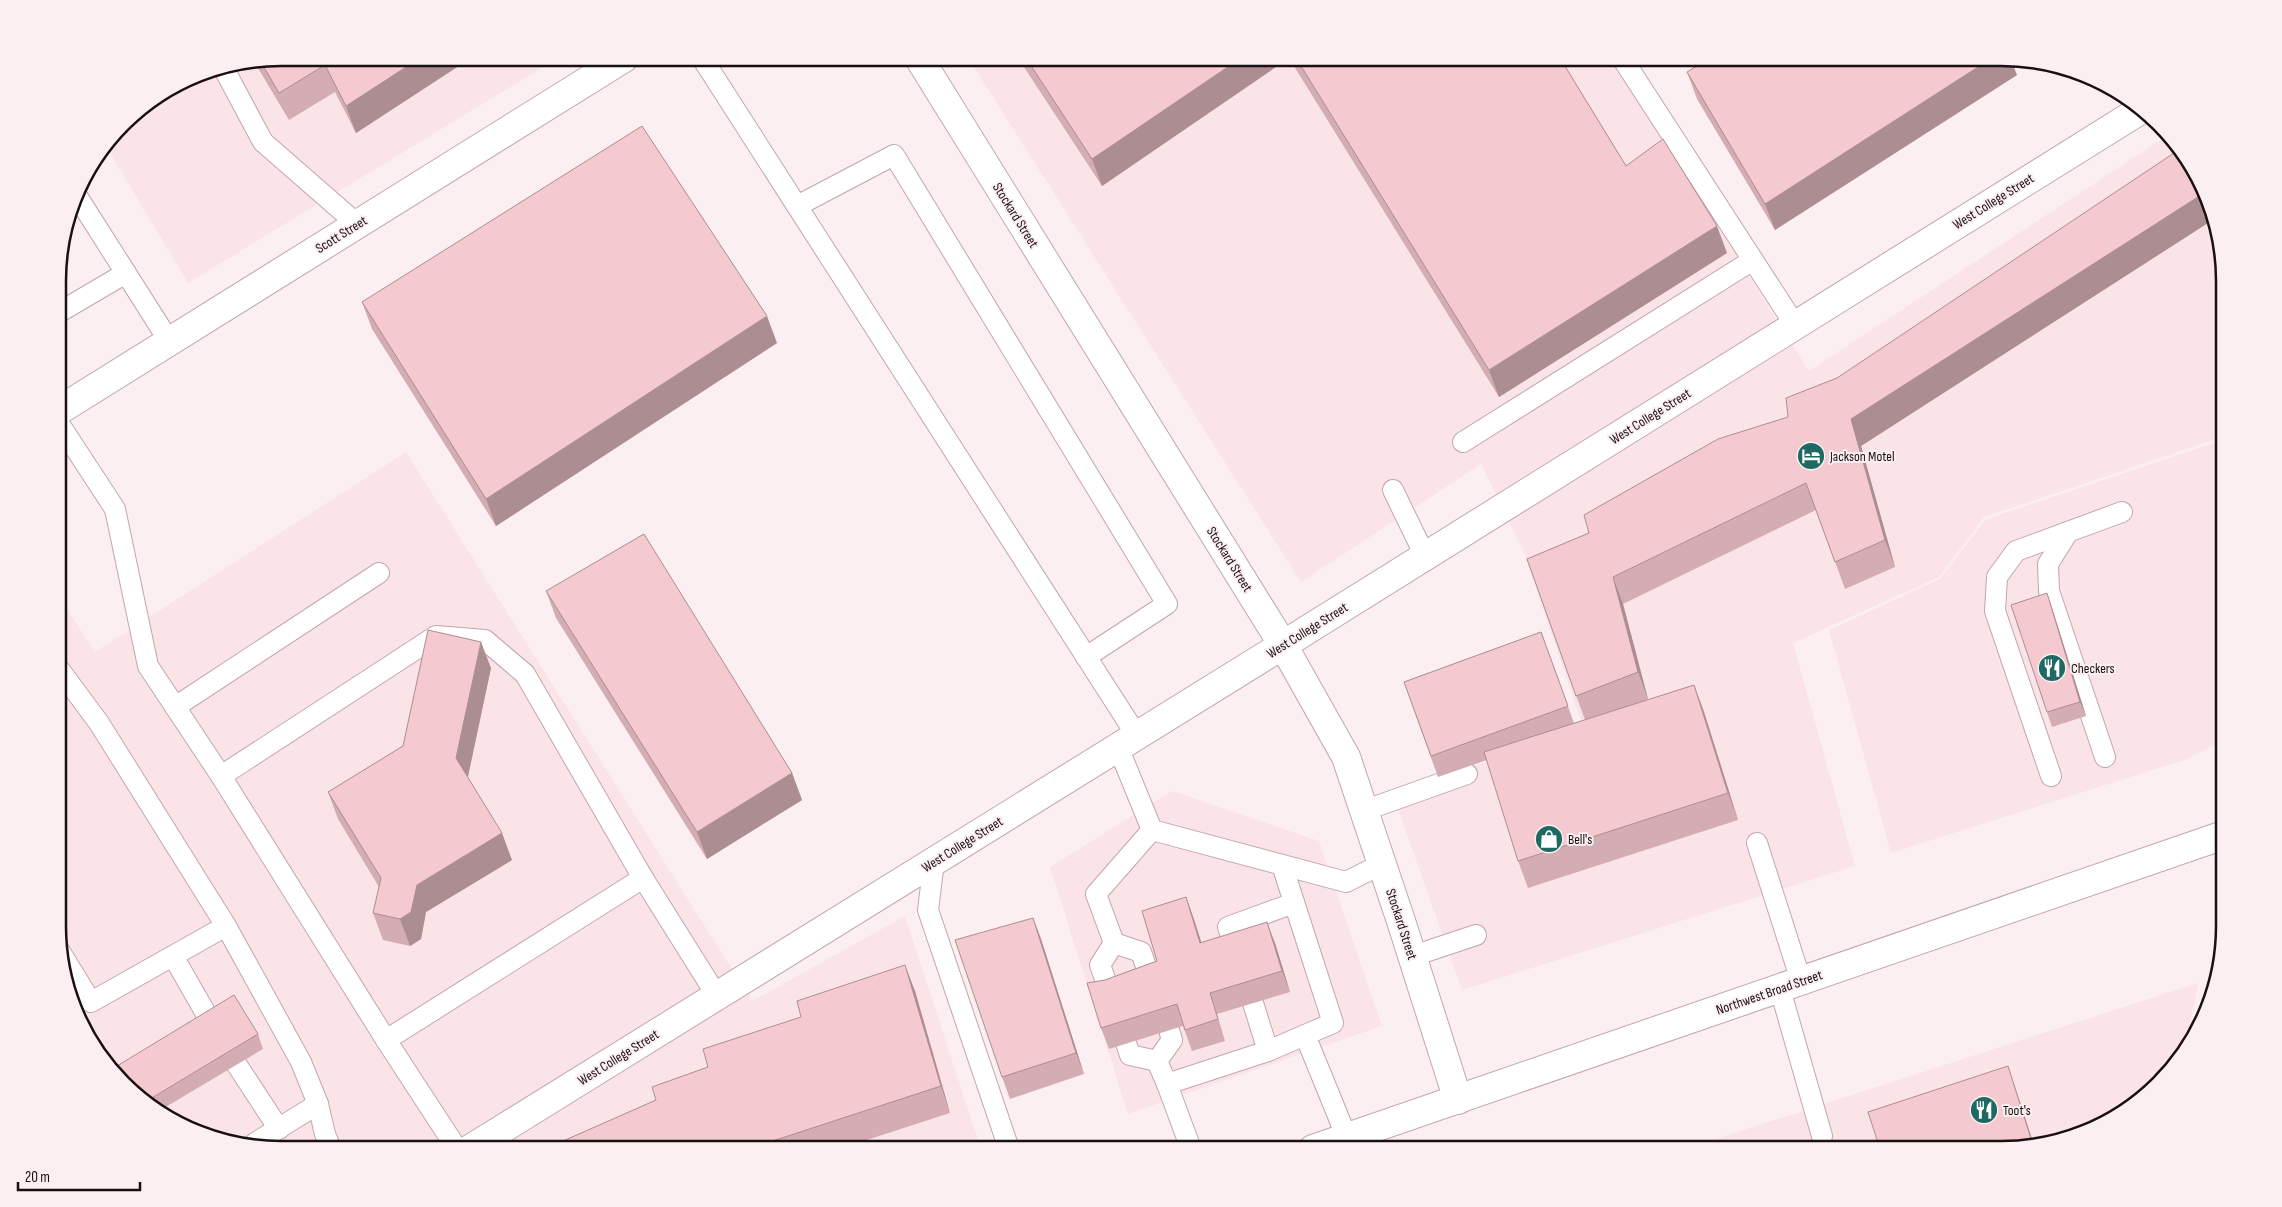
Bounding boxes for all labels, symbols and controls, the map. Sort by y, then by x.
street label: West College Street [1950,170,2037,233]
street label: Stockard Street [989,180,1042,251]
street label: Scott Street [312,212,370,257]
street label: West College Street [1607,385,1694,448]
hotel icon: Jackson Motel [1796,441,1826,471]
place label: Jackson Motel [1829,448,1895,465]
street label: Stockard Street [1203,524,1256,595]
street label: West College Street [1264,599,1351,662]
restaurant icon: Checkers [2037,653,2067,683]
place label: Checkers [2071,660,2115,677]
street label: West College Street [919,813,1006,876]
shop icon: Bell's [1534,824,1564,854]
place label: Bell's [1568,831,1592,848]
street label: Stockard Street [1382,886,1421,962]
street label: Northwest Broad Street [1714,966,1824,1019]
street label: West College Street [575,1026,662,1089]
restaurant icon: Toot's [1969,1095,1999,1125]
place label: Toot's [2003,1102,2031,1119]
scale bar [18,1160,140,1192]
text: 20 m [25,1168,50,1187]

